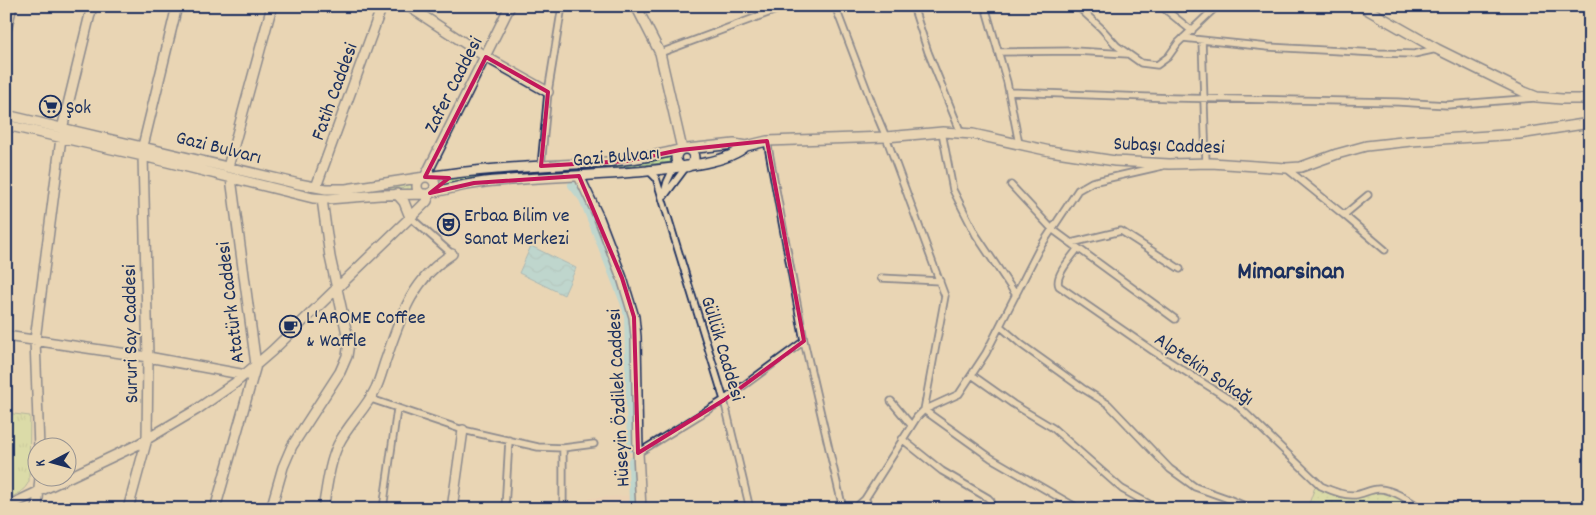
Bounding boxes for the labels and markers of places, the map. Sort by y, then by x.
supermarket icon: Şok [38,94,62,118]
place label: Şok [66,95,91,123]
place label: Erbaa Bilim ve Sanat Merkezi [464,203,570,254]
theatre icon: Erbaa Bilim ve Sanat Merkezi [436,213,460,237]
place label: L'AROME Coffee & Waffle [306,305,426,356]
cafe icon: L'AROME Coffee & Waffle [278,315,302,339]

